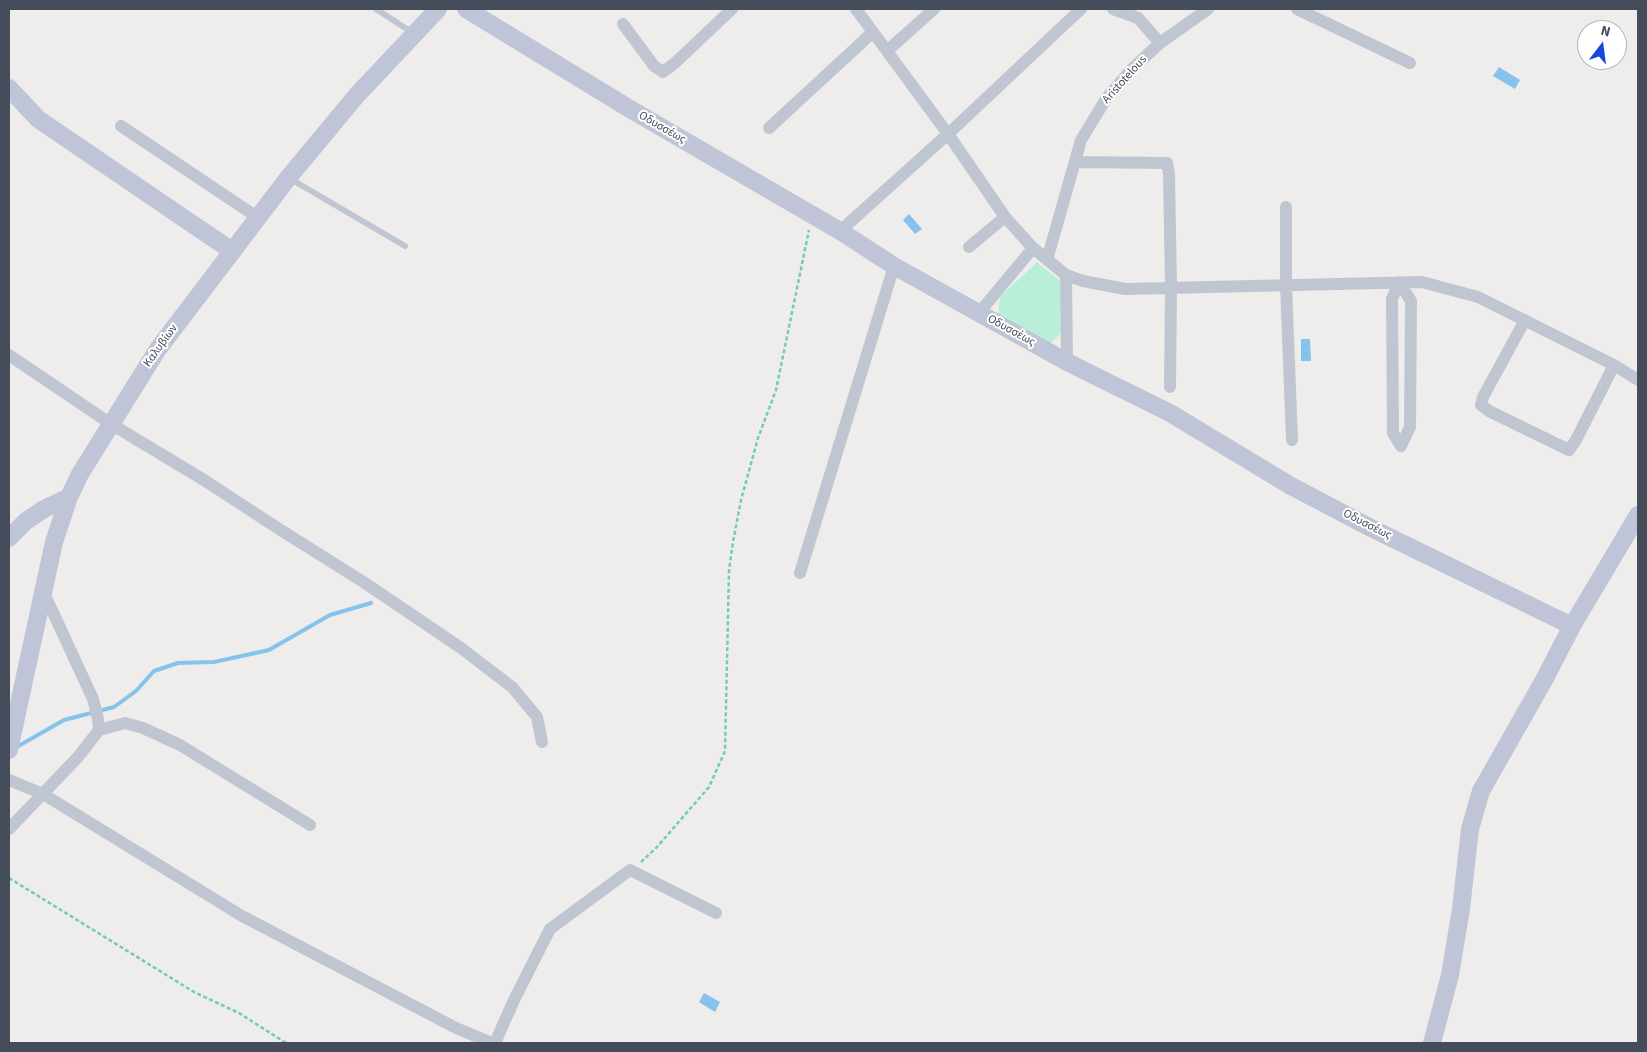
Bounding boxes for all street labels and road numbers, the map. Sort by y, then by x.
street label: Aristotelous [1100,53,1150,107]
street label: Οδυσσέως [636,109,688,147]
street label: Οδυσσέως [985,312,1037,350]
street label: Καλυβίων [141,322,181,370]
street label: Οδυσσέως [1340,507,1394,543]

